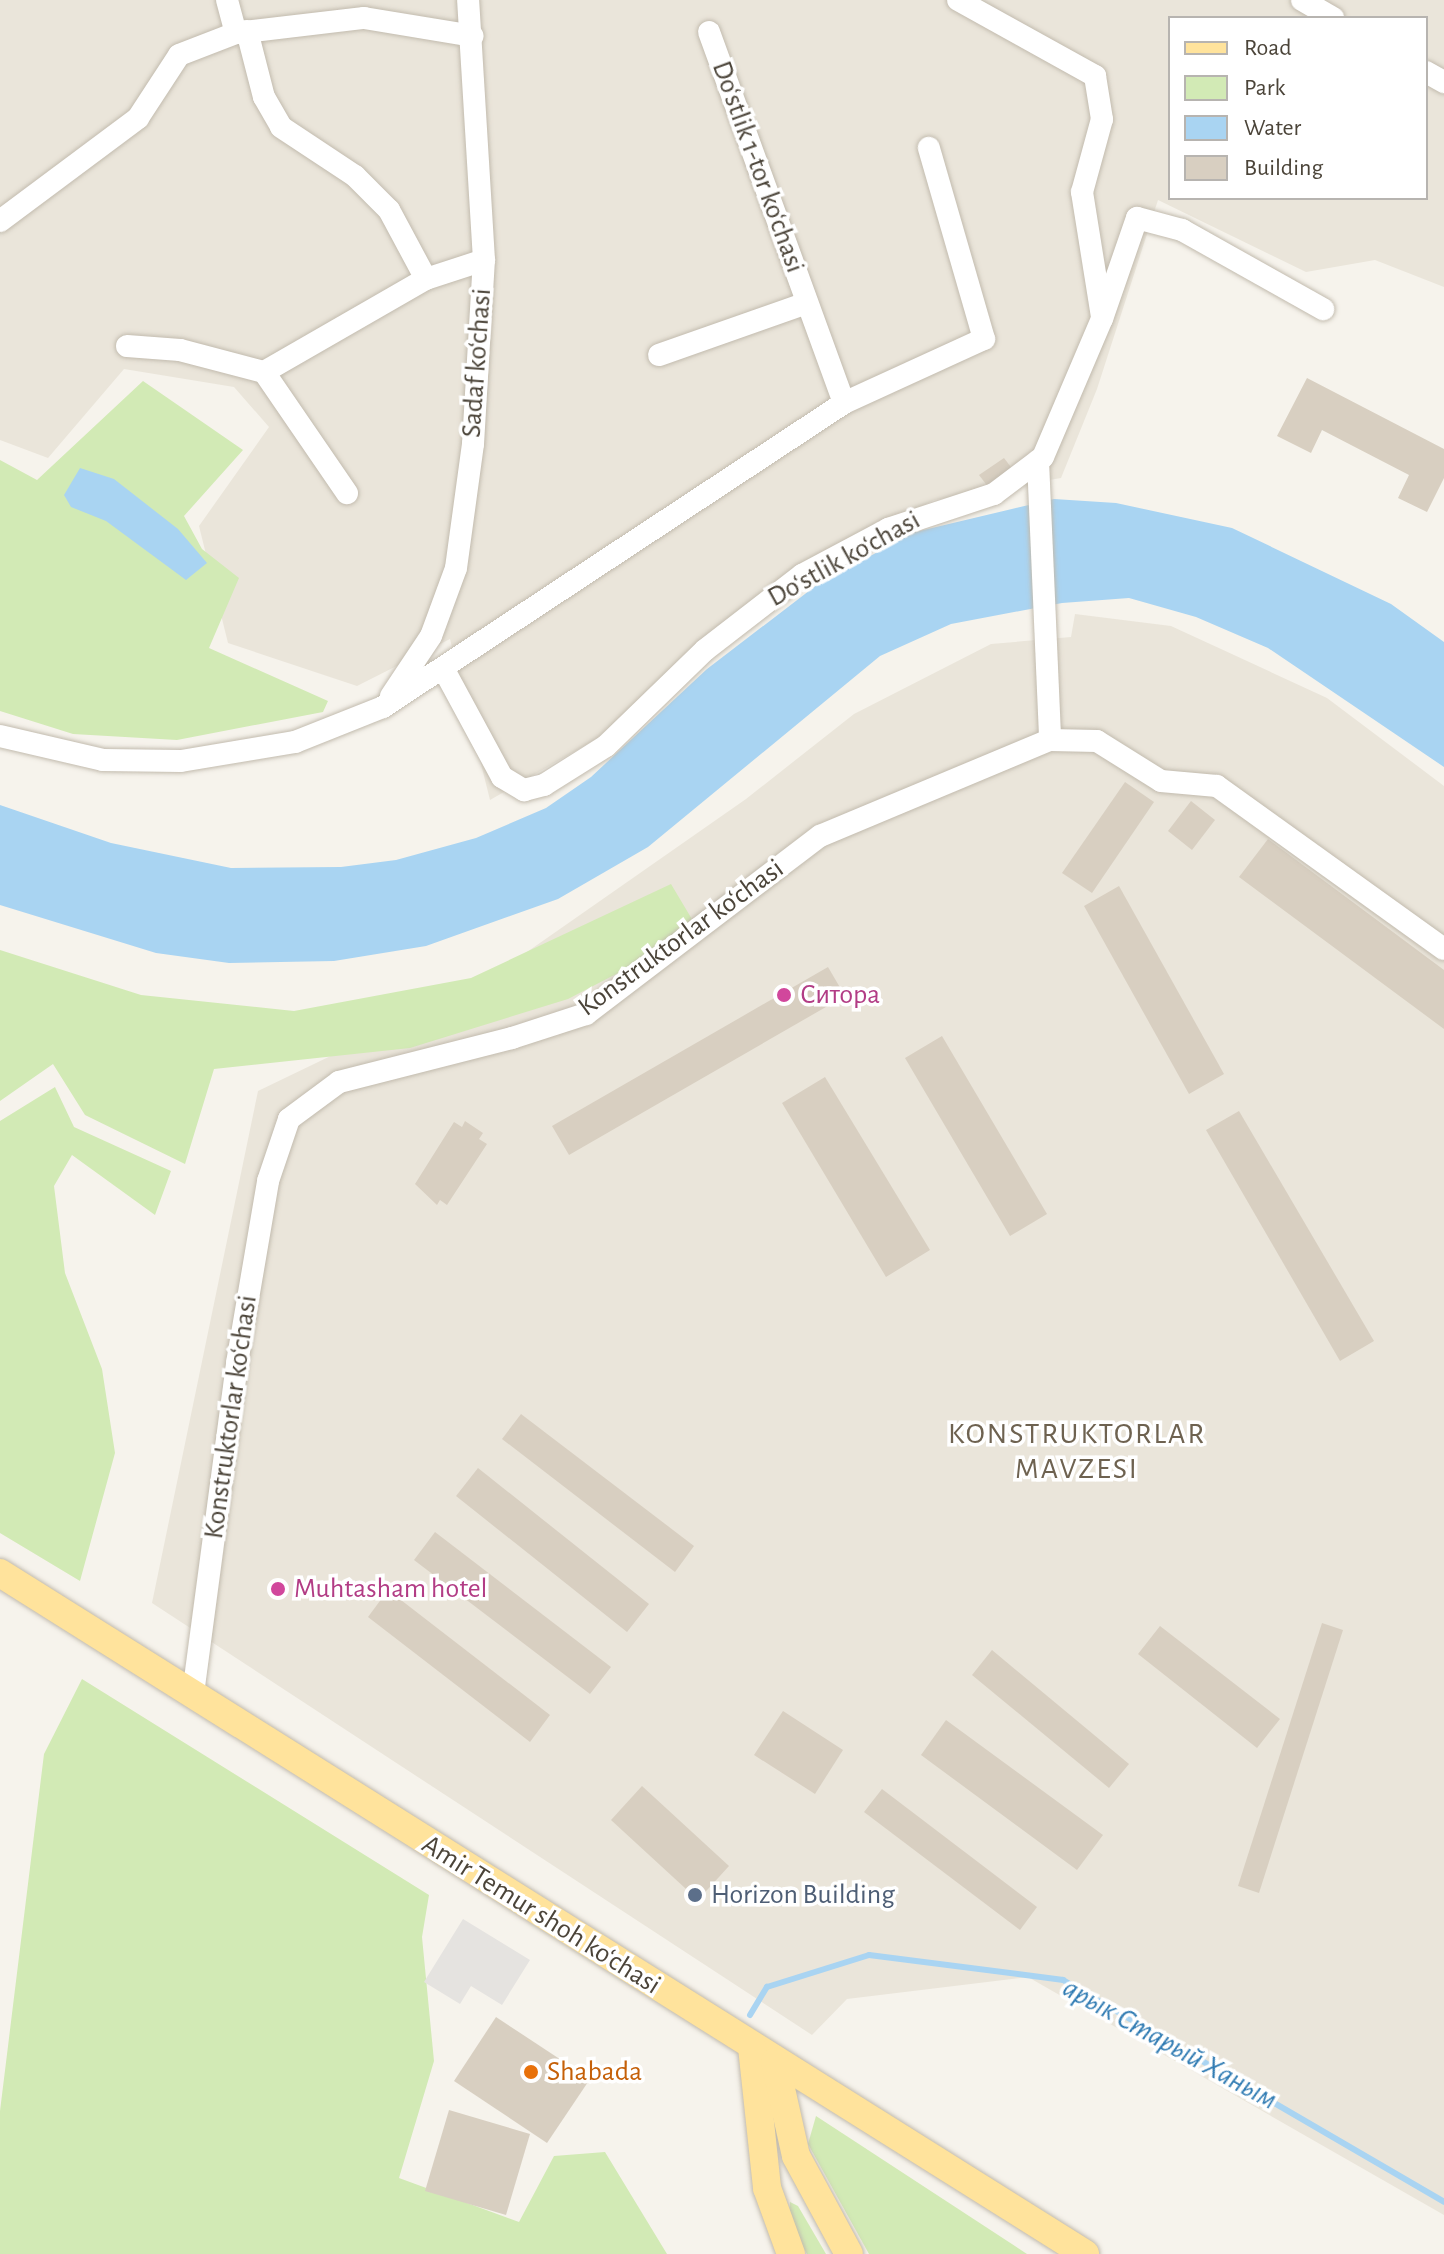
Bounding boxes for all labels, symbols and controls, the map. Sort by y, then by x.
legend [1168,16,1428,200]
text: Road [1244,36,1292,60]
street label: Do‘stlik 1-tor ko‘chasi [704,57,812,277]
text: Park [1244,76,1285,100]
text: Water [1244,116,1301,140]
text: Building [1244,156,1323,180]
street label: Sadaf ko‘chasi [455,287,499,439]
street label: Do‘stlik ko‘chasi [762,503,926,615]
street label: Konstruktorlar ko‘chasi [572,852,790,1024]
place label: Ситора [800,978,880,1012]
marker: Ситора [775,986,793,1004]
street label: Konstruktorlar ko‘chasi [197,1293,265,1541]
district label: KONSTRUKTORLAR MAVZESI [948,1416,1206,1486]
place label: Muhtasham hotel [294,1572,488,1606]
marker: Muhtasham hotel [269,1580,287,1598]
street label: Amir Temur shoh ko‘chasi [415,1828,667,2002]
place label: Horizon Building [711,1878,895,1912]
marker: Horizon Building [686,1886,704,1904]
water label: арык Старый Ханым [1057,1970,1283,2118]
place label: Shabada [547,2055,642,2089]
marker: Shabada [522,2063,540,2081]

